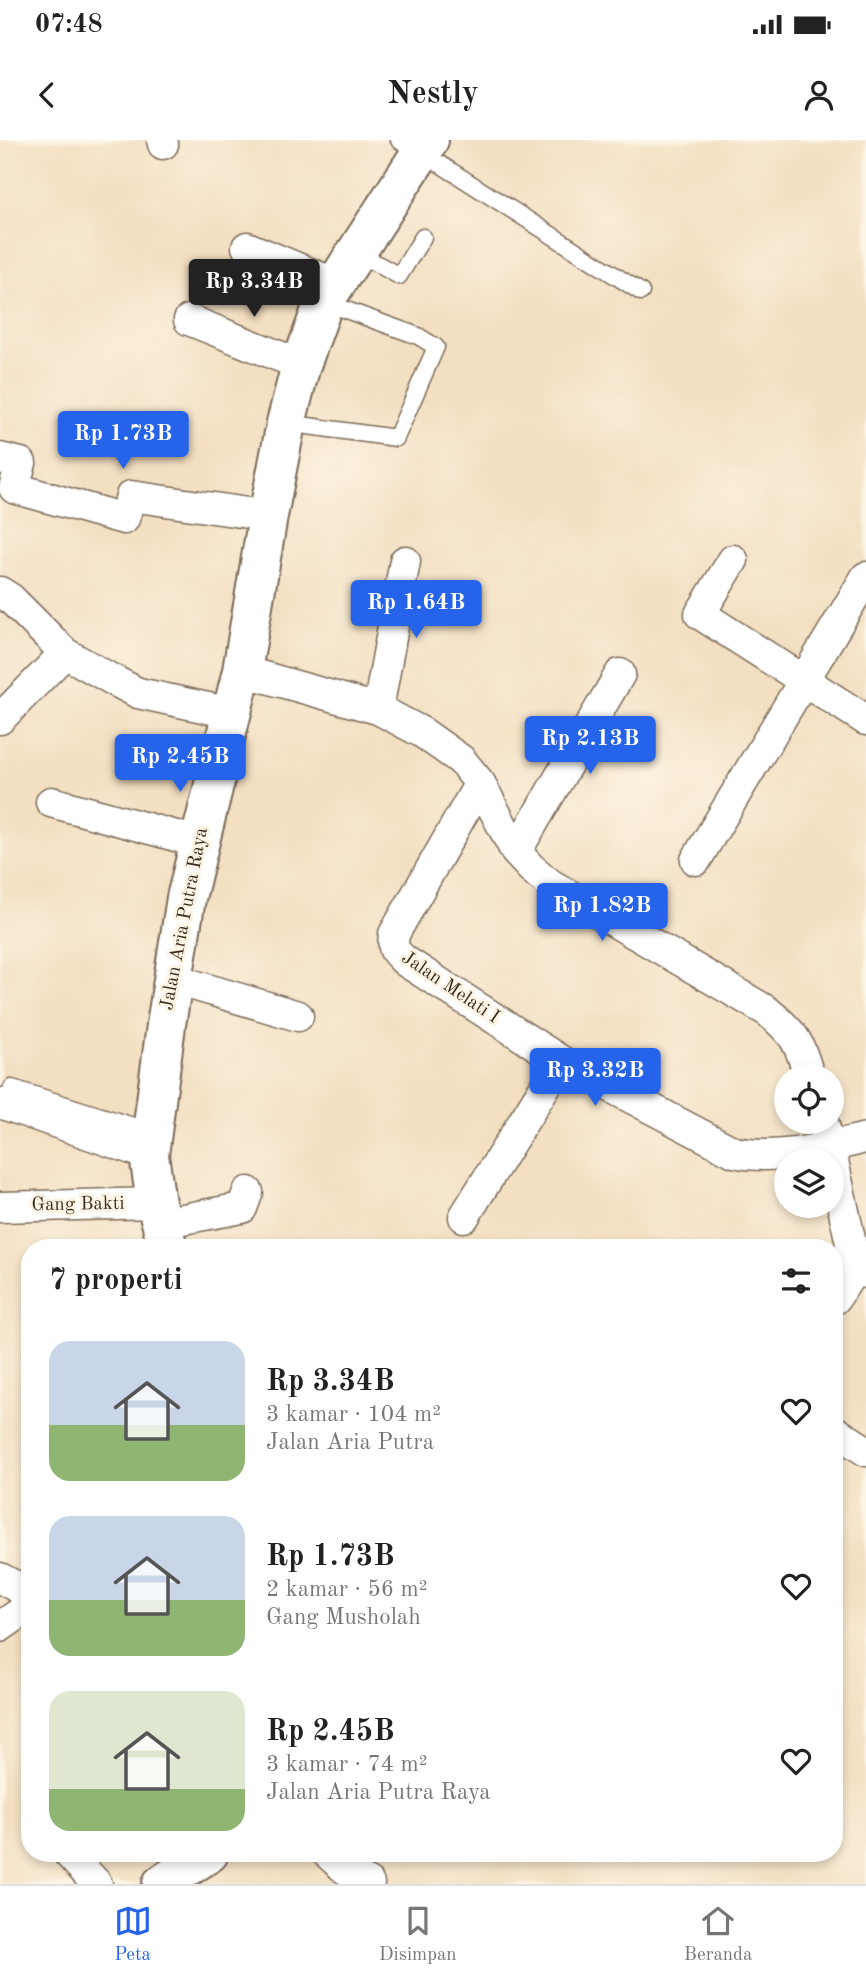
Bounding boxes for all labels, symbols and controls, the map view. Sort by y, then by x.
text: 07:48 [35,12,103,38]
icon: back [28,76,66,114]
icon: person [800,76,838,114]
text: Nestly [387,79,479,111]
pin: Rp 3.34B [182,260,326,319]
text: Rp 3.34B [205,270,303,293]
pin: Rp 1.73B [51,412,195,471]
text: Rp 1.73B [74,422,172,445]
pin: Rp 1.64B [344,580,488,640]
text: Rp 1.64B [367,591,465,614]
pin: Rp 2.13B [518,716,662,776]
text: Rp 2.13B [541,727,639,750]
pin: Rp 2.45B [108,734,252,794]
text: Rp 2.45B [131,745,229,768]
street label: Jalan Aria Putra Raya [158,825,212,1012]
pin: Rp 1.82B [530,884,674,943]
text: Rp 1.82B [553,894,651,917]
street label: Jalan Melati I [398,948,502,1028]
pin: Rp 3.32B [523,1048,667,1108]
text: Rp 3.32B [546,1059,644,1082]
map controls [774,1064,844,1218]
button: locate [774,1064,844,1134]
button: layers [774,1148,844,1218]
street label: Gang Bakti [31,1195,125,1215]
icon: filters [777,1262,815,1300]
text: 7 properti [49,1266,183,1296]
text: Rp 3.34B [266,1367,395,1397]
icon: home [105,1369,189,1453]
icon: heart [777,1392,815,1430]
text: 3 kamar · 104 m² [266,1403,441,1426]
text: Jalan Aria Putra [266,1431,434,1454]
text: Rp 1.73B [266,1542,395,1572]
icon: home [105,1544,189,1628]
icon: heart [777,1567,815,1605]
text: 2 kamar · 56 m² [266,1578,428,1601]
text: Gang Musholah [266,1606,421,1629]
text: Rp 2.45B [266,1717,395,1747]
icon: home [105,1719,189,1803]
icon: heart [777,1742,815,1780]
text: 3 kamar · 74 m² [266,1753,428,1776]
text: Jalan Aria Putra Raya [266,1781,491,1804]
tab: Peta [114,1902,152,1967]
tab: Disimpan [379,1902,457,1967]
tab: Beranda [684,1902,752,1967]

